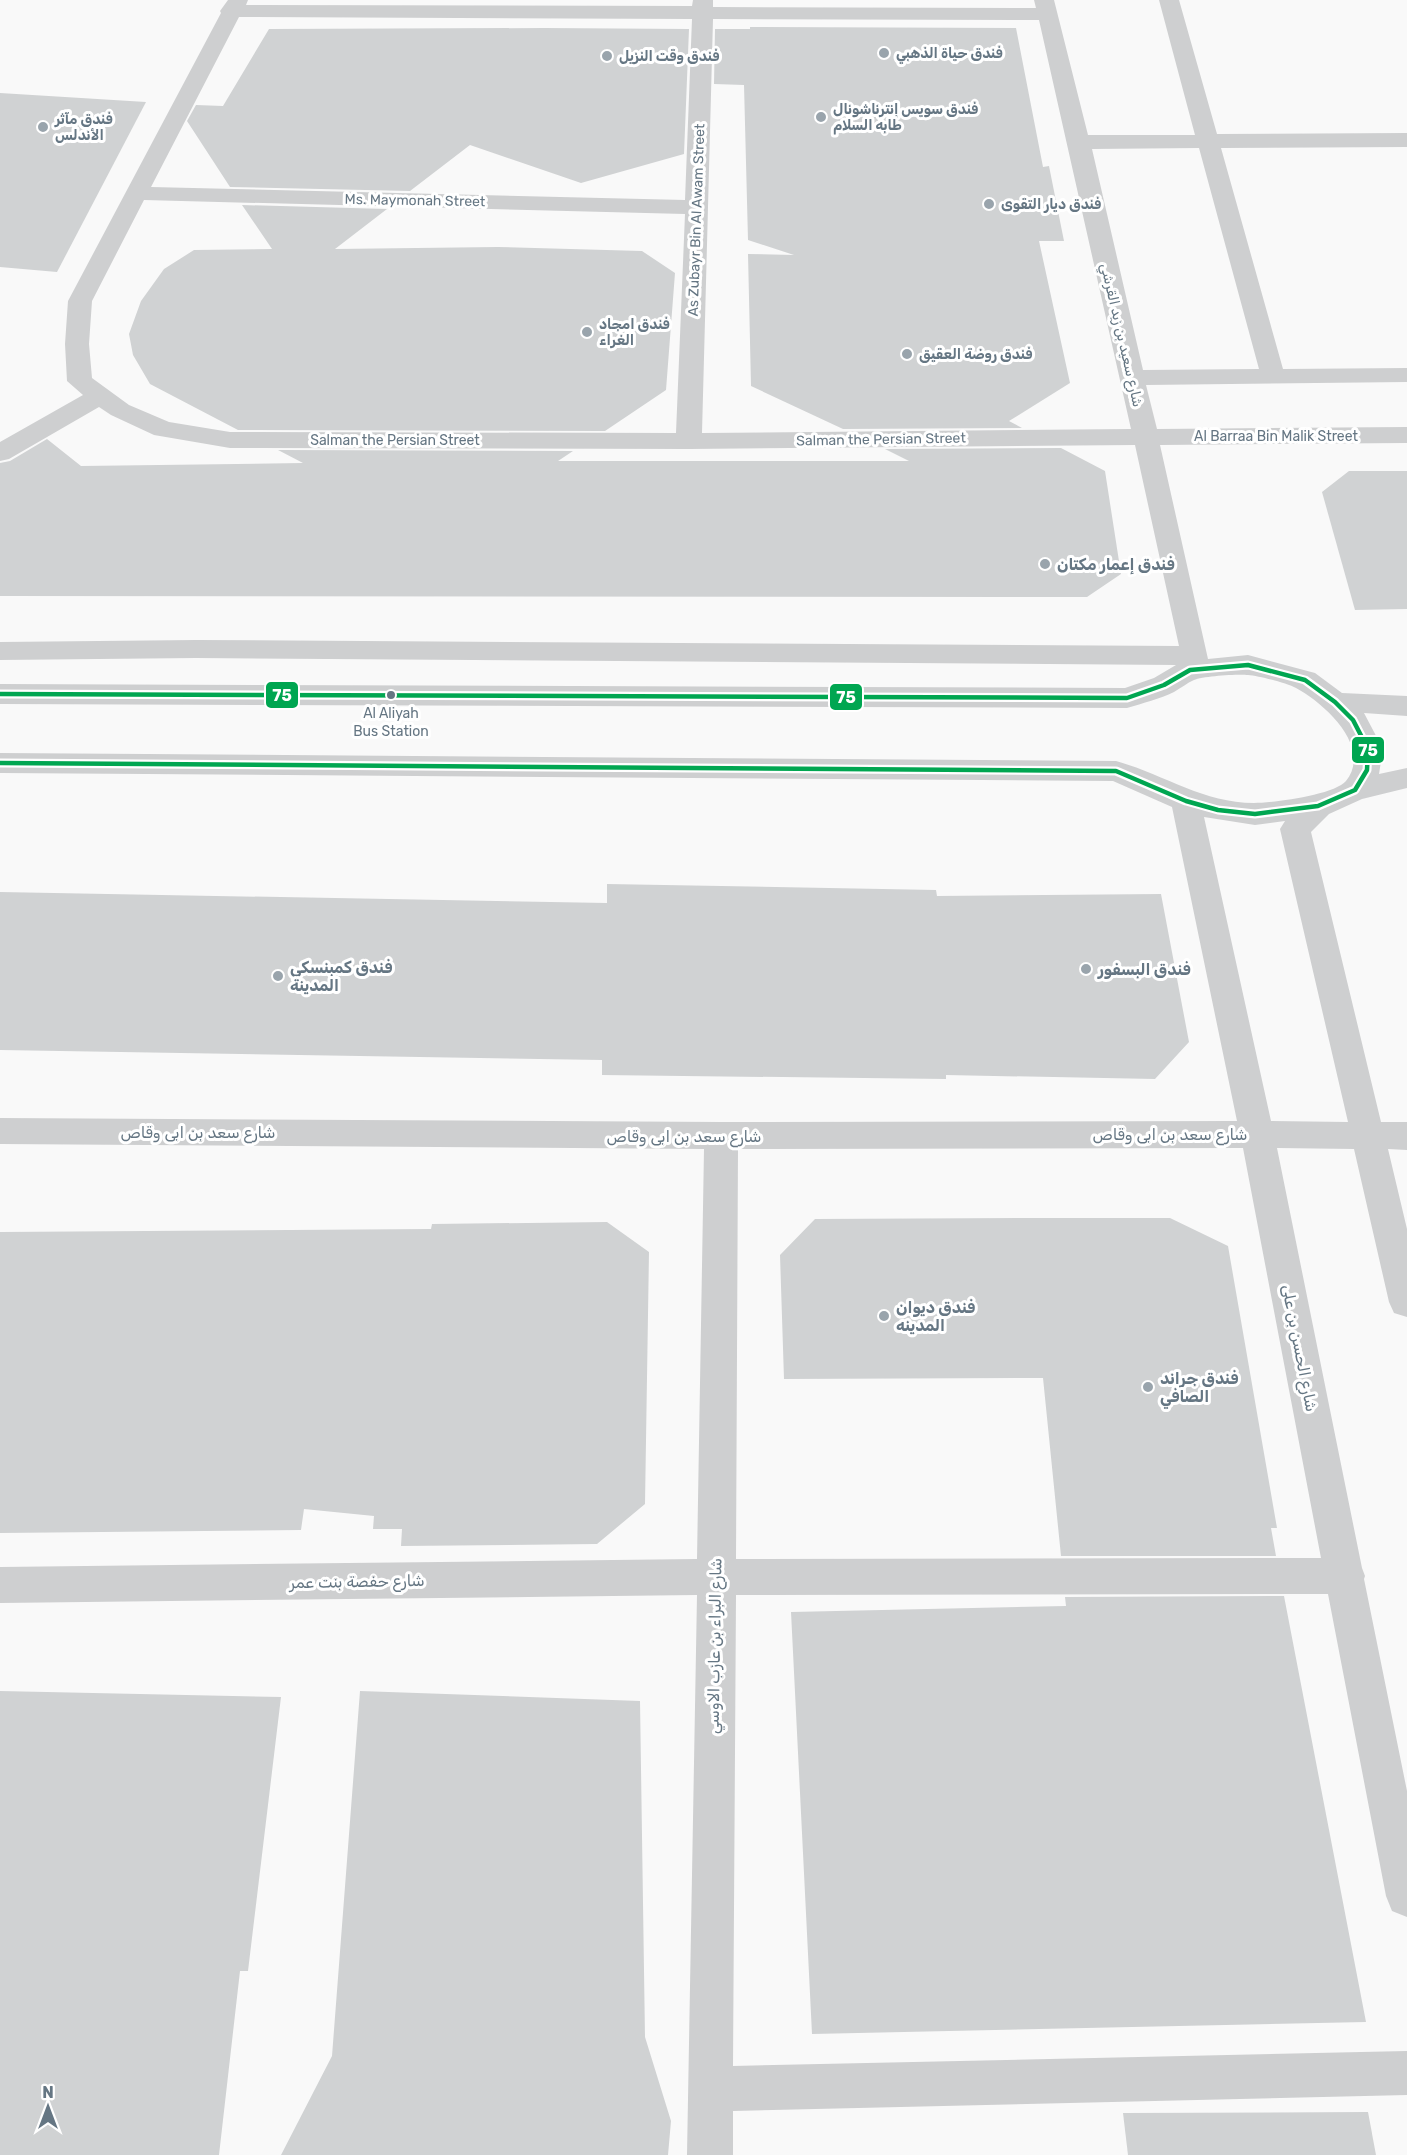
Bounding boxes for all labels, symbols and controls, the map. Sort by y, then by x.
place label: فندق حياة الذهبي [896,45,1003,64]
marker: فندق حياة الذهبي [877,46,891,60]
place label: فندق وقت النزيل [619,48,719,65]
marker: فندق وقت النزيل [600,49,614,63]
place label: فندق سويس إنترناشونال طابه السلام [833,101,978,135]
marker: فندق سويس إنترناشونال طابه السلام [814,110,828,124]
place label: فندق مآثر الأندلس [54,111,113,144]
marker: فندق مآثر الأندلس [36,120,50,134]
street label: As Zubayr Bin Al Awam Street [685,123,708,317]
street label: Ms. Maymonah Street [344,191,486,210]
place label: فندق ديار التقوى [1001,196,1101,213]
marker: فندق ديار التقوى [982,197,996,211]
street label: شارع سعيد بن زيد القرشي [1095,262,1146,409]
place label: فندق امجاد الغراء [599,316,670,349]
marker: فندق امجاد الغراء [580,325,594,339]
place label: فندق روضة العقيق [919,346,1032,363]
marker: فندق روضة العقيق [900,347,914,361]
street label: Al Barraa Bin Malik Street [1194,428,1359,445]
street label: Salman the Persian Street [796,430,966,449]
street label: Salman the Persian Street [310,432,480,449]
place label: فندق إعمار مكتان [1057,555,1175,575]
marker: فندق إعمار مكتان [1038,557,1052,571]
line badge: 75 [265,681,299,709]
line badge: 75 [829,683,863,711]
text: 75 [272,686,292,705]
text: 75 [836,688,856,707]
marker: Al Aliyah Bus Station [385,689,397,701]
place label: Al Aliyah Bus Station [353,705,429,740]
line badge: 75 [1351,736,1385,764]
text: 75 [1358,741,1378,760]
place label: فندق كمبنسكي المدينة [290,958,392,995]
place label: فندق البسفور [1097,960,1191,979]
marker: فندق البسفور [1079,962,1093,976]
marker: فندق كمبنسكي المدينة [271,969,285,983]
street label: شارع سعد بن ابى وقاص [120,1123,276,1144]
street label: شارع سعد بن ابى وقاص [1092,1125,1248,1146]
street label: شارع سعد بن ابى وقاص [606,1127,762,1148]
street label: شارع الحسن بن على [1276,1283,1321,1414]
place label: فندق ديوان المدينه [896,1298,975,1335]
marker: فندق ديوان المدينه [877,1309,891,1323]
place label: فندق جراند الصافي [1160,1369,1239,1409]
marker: فندق جراند الصافي [1141,1380,1155,1394]
street label: شارع البراء بن عازب الاوسي [703,1558,729,1734]
street label: شارع حفصة بنت عمر [288,1571,425,1594]
north arrow [18,2077,78,2137]
text: N [42,2083,54,2102]

